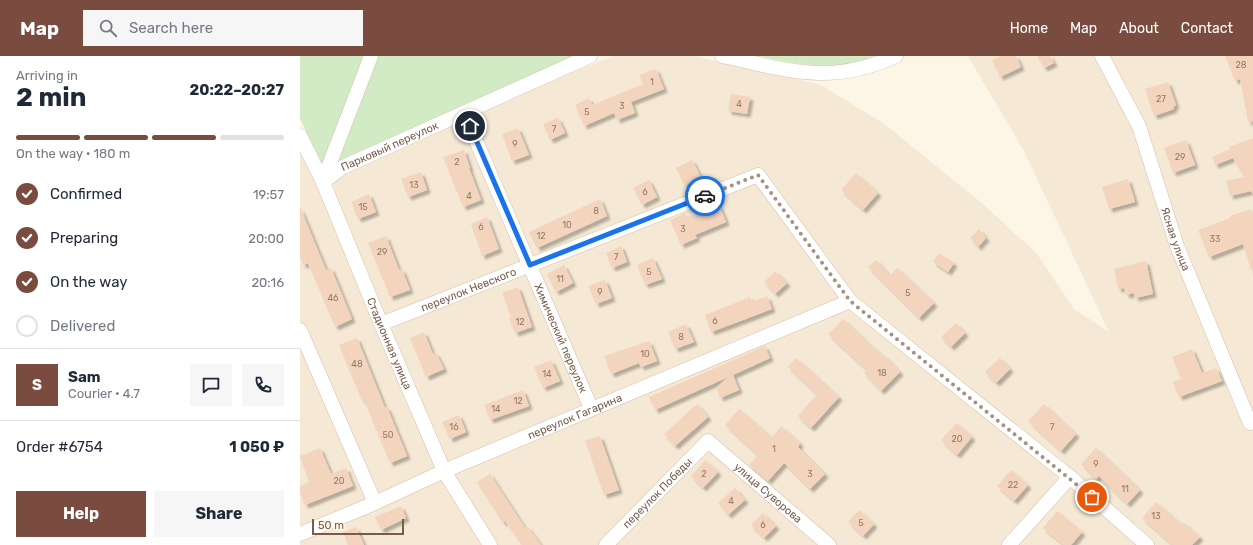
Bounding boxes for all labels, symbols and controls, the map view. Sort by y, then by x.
search box [83,10,363,46]
text: Map [20,17,59,40]
icon: search [97,17,119,39]
text: Search here [129,19,213,37]
text: Home [1010,20,1048,37]
text: Map [1070,20,1097,37]
text: About [1119,20,1159,37]
text: Contact [1181,20,1233,37]
house number: 28 [1235,60,1247,70]
text: Arriving in [16,68,78,83]
house number: 1 [650,77,654,87]
text: 20:22–20:27 [190,81,284,99]
text: 2 min [16,82,86,113]
house number: 27 [1156,94,1166,104]
house number: 4 [736,99,742,109]
house number: 3 [619,101,625,111]
house number: 5 [584,107,590,117]
pin [453,109,487,143]
icon: home [459,115,481,137]
street label: Парковый переулок [339,119,440,174]
house number: 7 [552,124,557,134]
house number: 9 [512,139,518,149]
text: On the way · 180 m [16,146,130,161]
house number: 29 [1175,152,1185,162]
house number: 2 [454,157,460,167]
courier [685,176,725,216]
house number: 13 [409,180,419,190]
icon: check [16,183,38,205]
text: Confirmed [50,185,122,203]
icon: car [694,185,716,207]
text: 19:57 [253,187,284,202]
house number: 6 [642,187,648,197]
house number: 4 [466,191,472,201]
house number: 15 [358,202,368,212]
house number: 8 [593,206,599,216]
street label: Ясная улица [1159,206,1193,273]
house number: 10 [562,220,572,230]
house number: 6 [478,222,484,232]
house number: 3 [680,224,686,234]
icon: check [16,227,38,249]
text: Preparing [50,229,118,247]
text: 20:00 [248,231,284,246]
house number: 12 [536,231,546,241]
house number: 33 [1210,234,1220,244]
house number: 29 [377,247,387,257]
house number: 7 [614,252,619,262]
street label: переулок Невского [419,265,518,314]
house number: 5 [646,267,652,277]
icon: check [16,271,38,293]
text: On the way [50,273,128,291]
house number: 11 [556,274,564,284]
text: 20:16 [251,275,284,290]
street label: Химический переулок [532,281,590,395]
house number: 9 [597,287,603,297]
house number: 5 [905,288,911,298]
house number: 46 [327,293,339,303]
street label: Стадионная улица [364,296,415,391]
house number: 6 [712,316,718,326]
text: Delivered [50,317,115,335]
house number: 12 [515,317,525,327]
house number: 8 [678,332,684,342]
house number: 10 [640,349,650,359]
house number: 48 [351,359,363,369]
button: chat [190,364,232,406]
button: phone [242,364,284,406]
text: Sam [68,368,101,386]
house number: 18 [877,368,887,378]
house number: 14 [542,369,552,379]
text: S [32,376,42,394]
text: Courier · 4.7 [68,386,140,401]
street label: переулок Гагарина [526,391,624,442]
house number: 12 [513,396,523,406]
house number: 14 [491,404,501,414]
house number: 16 [449,422,459,432]
house number: 7 [1050,422,1055,432]
house number: 50 [382,430,394,440]
house number: 20 [952,434,963,444]
text: Order #6754 [16,438,103,456]
text: 1 050 ₽ [229,438,284,456]
house number: 1 [772,444,776,454]
street label: переулок Победы [620,455,694,531]
house number: 9 [1093,459,1099,469]
street label: улица Суворова [732,460,805,525]
house number: 2 [701,469,707,479]
house number: 3 [807,469,813,479]
house number: 20 [334,476,345,486]
house number: 22 [1008,480,1018,490]
pin [1075,480,1109,514]
house number: 11 [1121,484,1129,494]
icon: bag [1081,486,1103,508]
button: Help [16,491,146,537]
button: Share [154,491,284,537]
house number: 4 [728,496,734,506]
house number: 13 [1151,511,1161,521]
scale bar [312,517,404,536]
house number: 5 [858,518,864,528]
text: 50 m [318,519,344,532]
house number: 6 [760,520,766,530]

